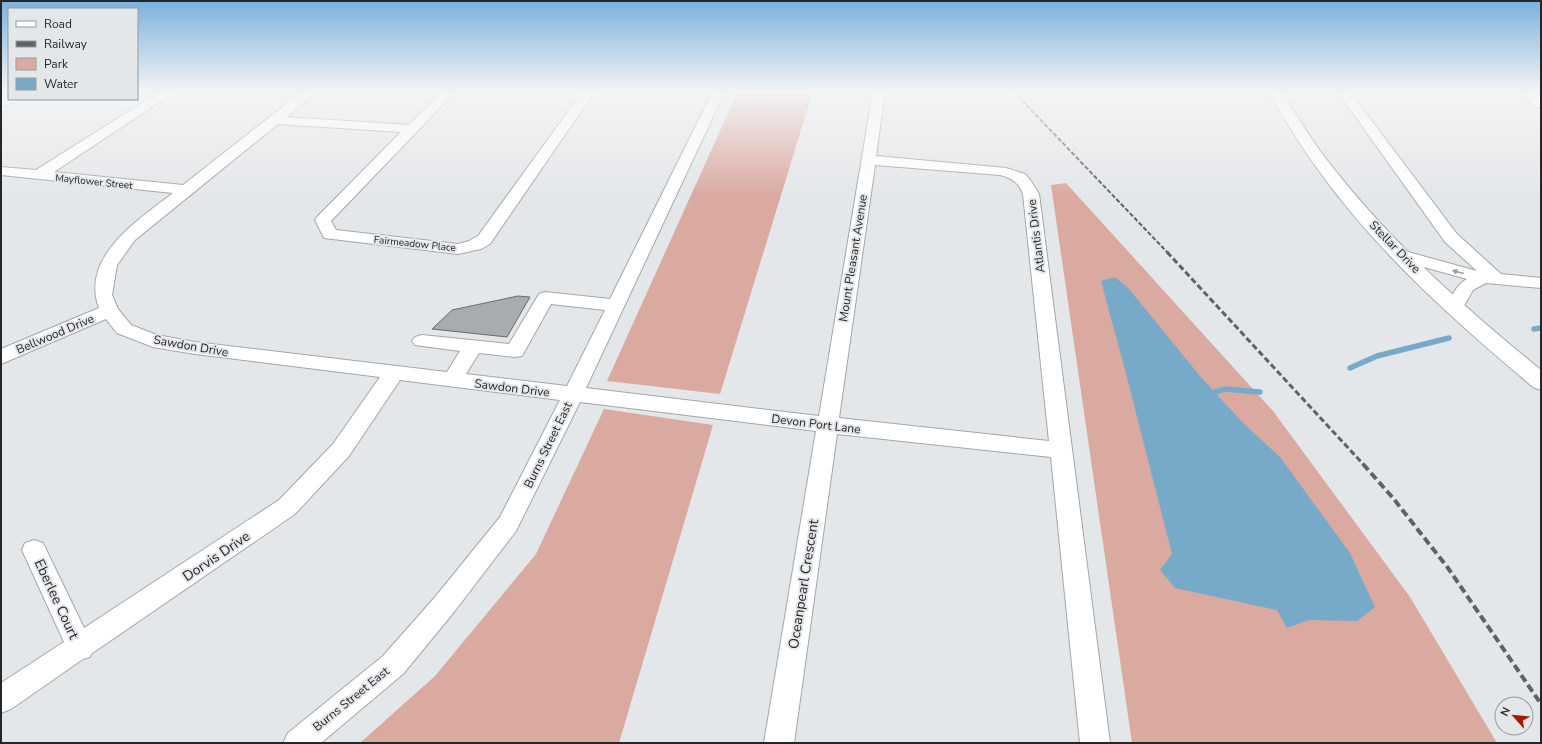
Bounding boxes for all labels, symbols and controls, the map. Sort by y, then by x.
legend [8,8,138,100]
text: Road [44,16,72,32]
text: Railway [44,36,88,52]
text: Park [44,56,69,72]
text: Water [44,76,78,92]
street label: Mayflower Street [54,171,134,193]
street label: Mount Pleasant Avenue [835,193,871,323]
street label: Atlantis Drive [1024,198,1048,274]
street label: Stellar Drive [1366,217,1424,277]
street label: Fairmeadow Place [373,233,457,255]
one-way arrow [1452,269,1464,275]
street label: Bellwood Drive [14,310,96,358]
street label: Sawdon Drive [152,332,230,360]
street label: Sawdon Drive [473,375,551,401]
street label: Burns Street East [520,399,576,491]
street label: Devon Port Lane [770,411,862,437]
street label: Oceanpearl Crescent [784,518,823,650]
street label: Dorvis Drive [179,527,254,586]
street label: Eberlee Court [30,556,83,642]
street label: Burns Street East [310,663,393,735]
north arrow [1494,696,1534,736]
text: N [1497,705,1514,719]

